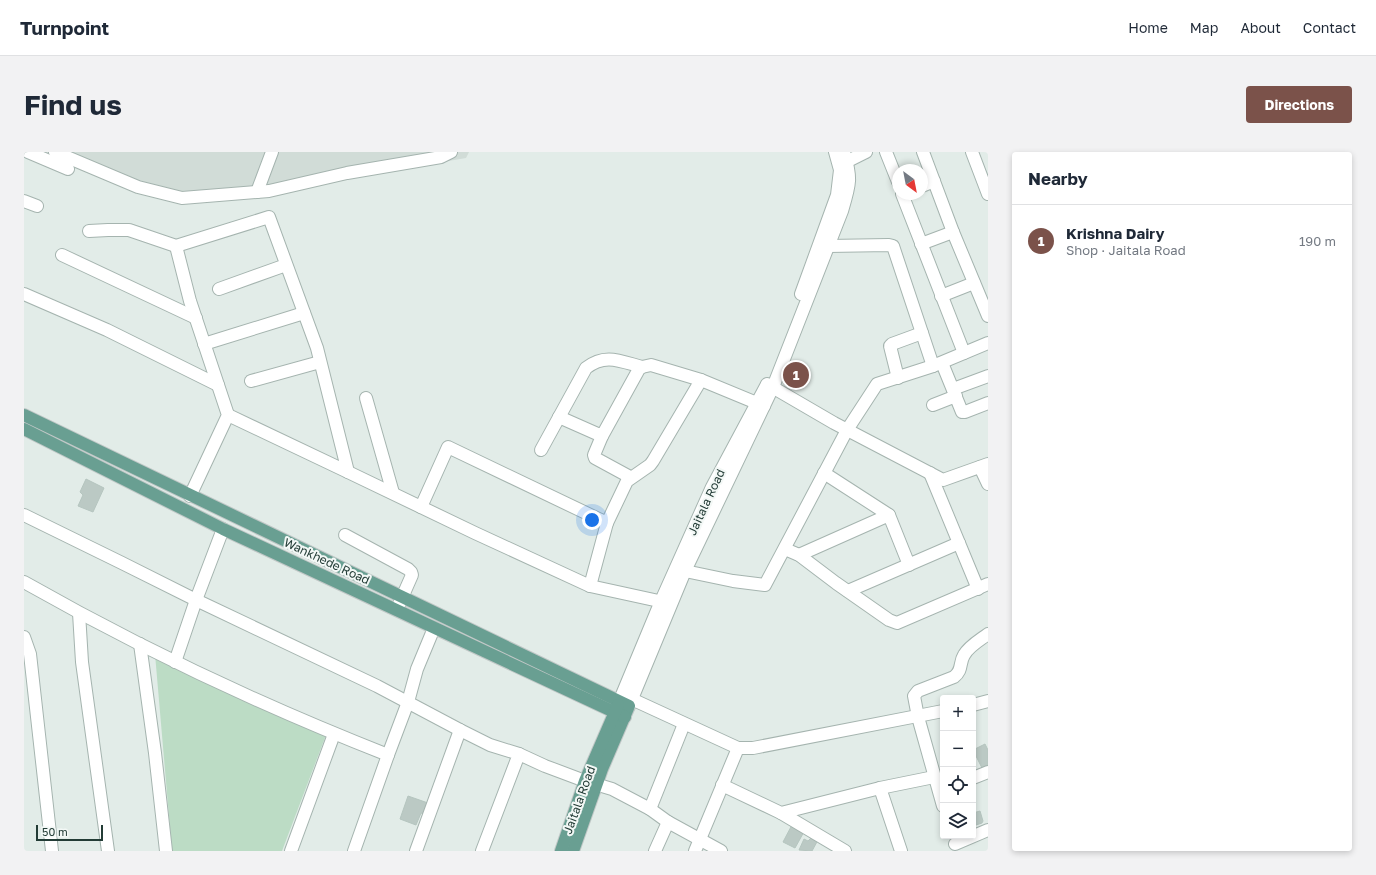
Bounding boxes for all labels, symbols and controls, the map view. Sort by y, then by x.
text: Turnpoint [20,16,109,39]
text: Home [1128,19,1168,36]
text: Map [1190,19,1218,36]
text: About [1240,19,1281,36]
text: Contact [1303,19,1356,36]
button: Directions [1246,86,1352,123]
text: Find us [24,88,122,121]
north arrow [892,164,928,200]
text: Nearby [1028,168,1088,189]
text: Krishna Dairy [1066,224,1165,242]
text: 1 [1038,233,1044,249]
text: 190 m [1299,233,1336,249]
text: Shop · Jaitala Road [1066,242,1186,258]
pin: 1 [783,360,809,390]
street label: Jaitala Road [684,467,728,537]
your location [582,510,602,530]
street label: Wankhede Road [282,535,372,587]
map controls [940,695,976,839]
button: + [940,695,976,731]
button: − [940,731,976,767]
street label: Jaitala Road [560,764,598,836]
button: locate [940,767,976,803]
button: layers [940,803,976,839]
scale bar [36,823,103,842]
text: 50 m [42,825,68,838]

